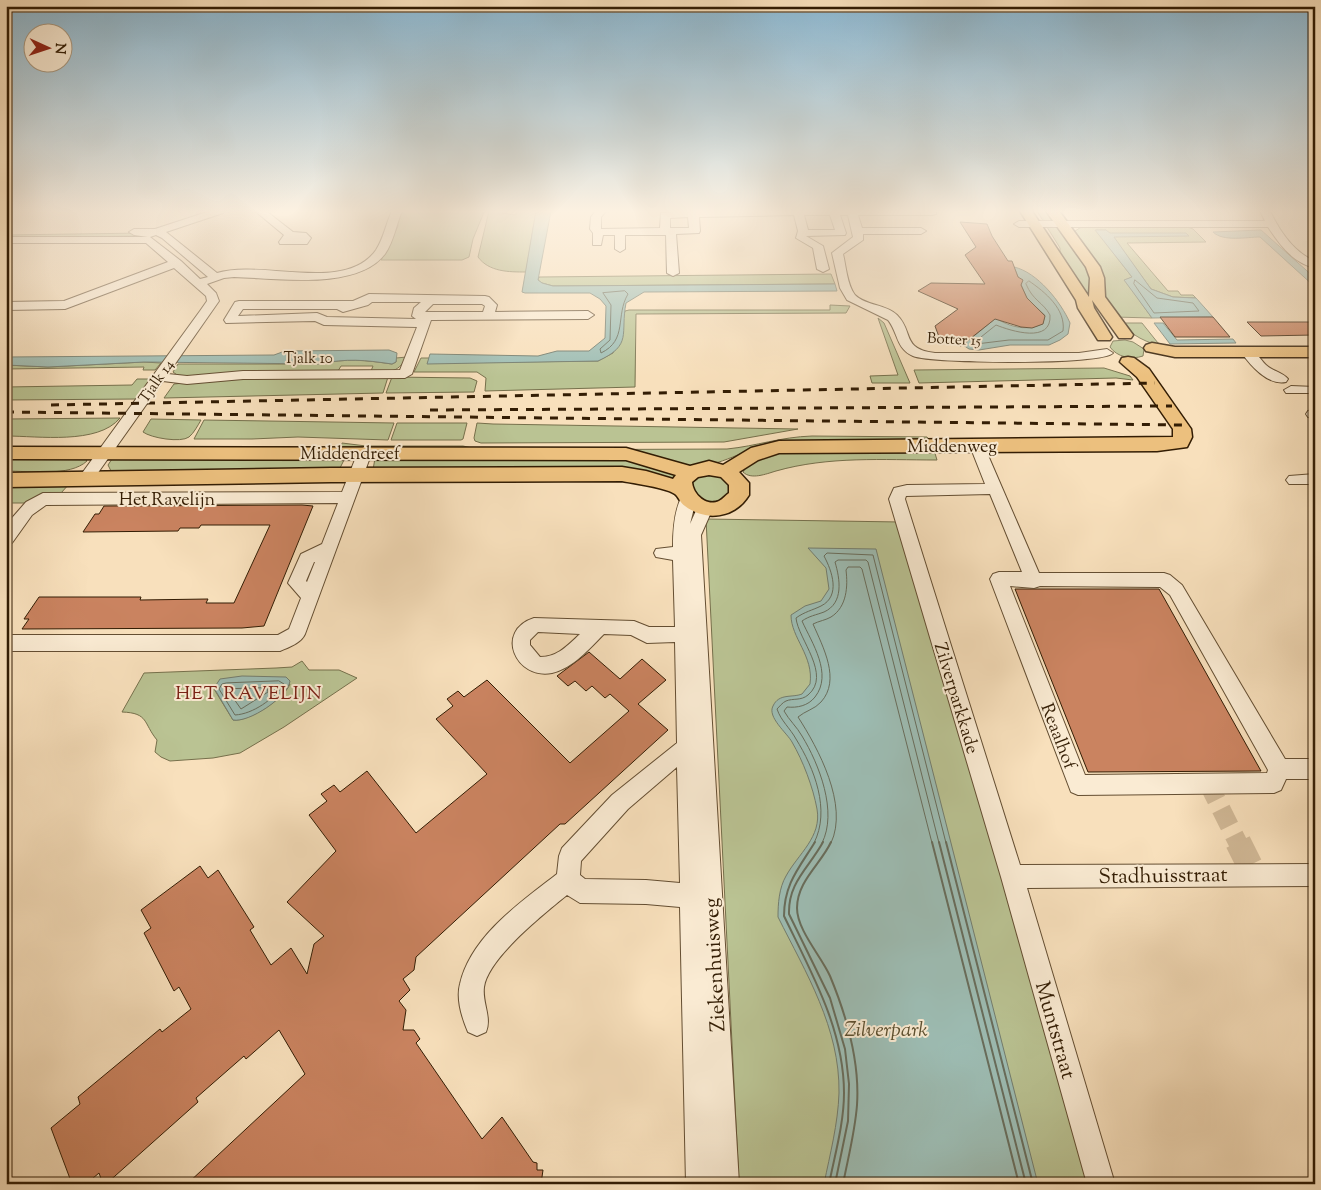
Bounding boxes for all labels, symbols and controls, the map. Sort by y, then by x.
north arrow [22,22,72,72]
text: N [49,42,69,55]
street label: Botter 15 [926,329,981,352]
street label: Tjalk 10 [283,349,333,370]
street label: Tjalk 14 [135,355,180,408]
street label: Middenweg [907,435,997,461]
street label: Middendreef [300,442,401,468]
street label: Het Ravelijn [119,488,216,514]
street label: Zilverparkkade [926,640,984,757]
district label: HET RAVELIJN [175,681,323,708]
street label: Reaalhof [1033,700,1082,774]
street label: Stadhuisstraat [1098,861,1228,893]
street label: Ziekenhuisweg [698,897,734,1033]
street label: Muntstraat [1026,978,1082,1083]
park label: Zilverpark [844,1016,928,1046]

